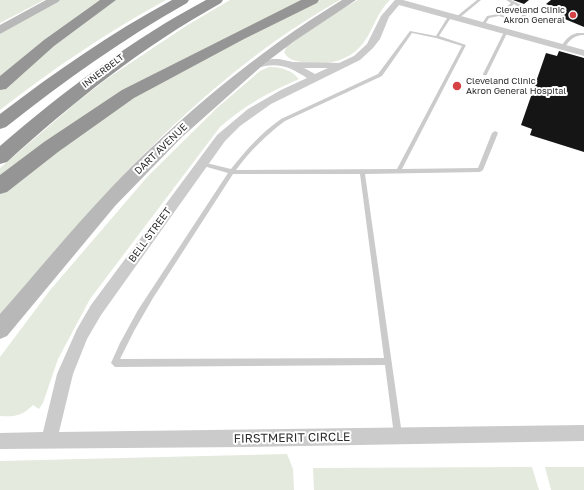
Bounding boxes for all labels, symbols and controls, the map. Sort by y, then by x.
place label: Cleveland Clinic Akron General [495,5,565,26]
marker: Cleveland Clinic Akron General [568,10,578,20]
street label: INNERBELT [80,52,126,90]
place label: Cleveland Clinic Akron General Hospital [466,76,566,97]
marker: Cleveland Clinic Akron General Hospital [451,80,463,92]
street label: DART AVENUE [132,121,190,177]
street label: BELL STREET [126,205,174,265]
street label: FIRSTMERIT CIRCLE [234,430,350,446]

